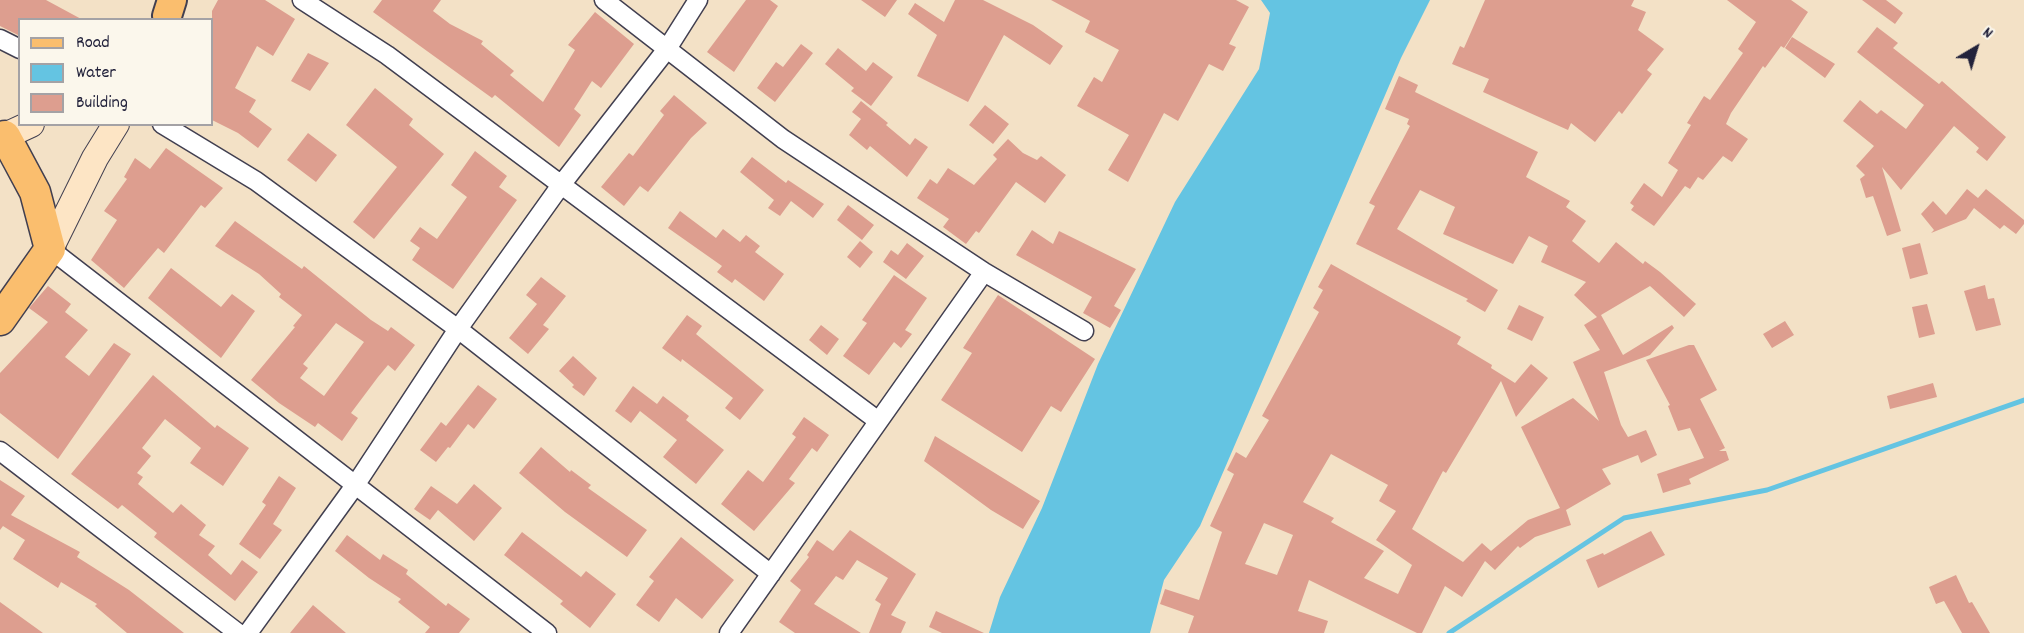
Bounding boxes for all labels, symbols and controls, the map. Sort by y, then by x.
legend [18,18,213,126]
north arrow [1946,18,2006,78]
text: N [1977,22,1998,45]
text: Road [76,31,110,56]
text: Water [76,61,116,86]
text: Building [76,91,128,116]

